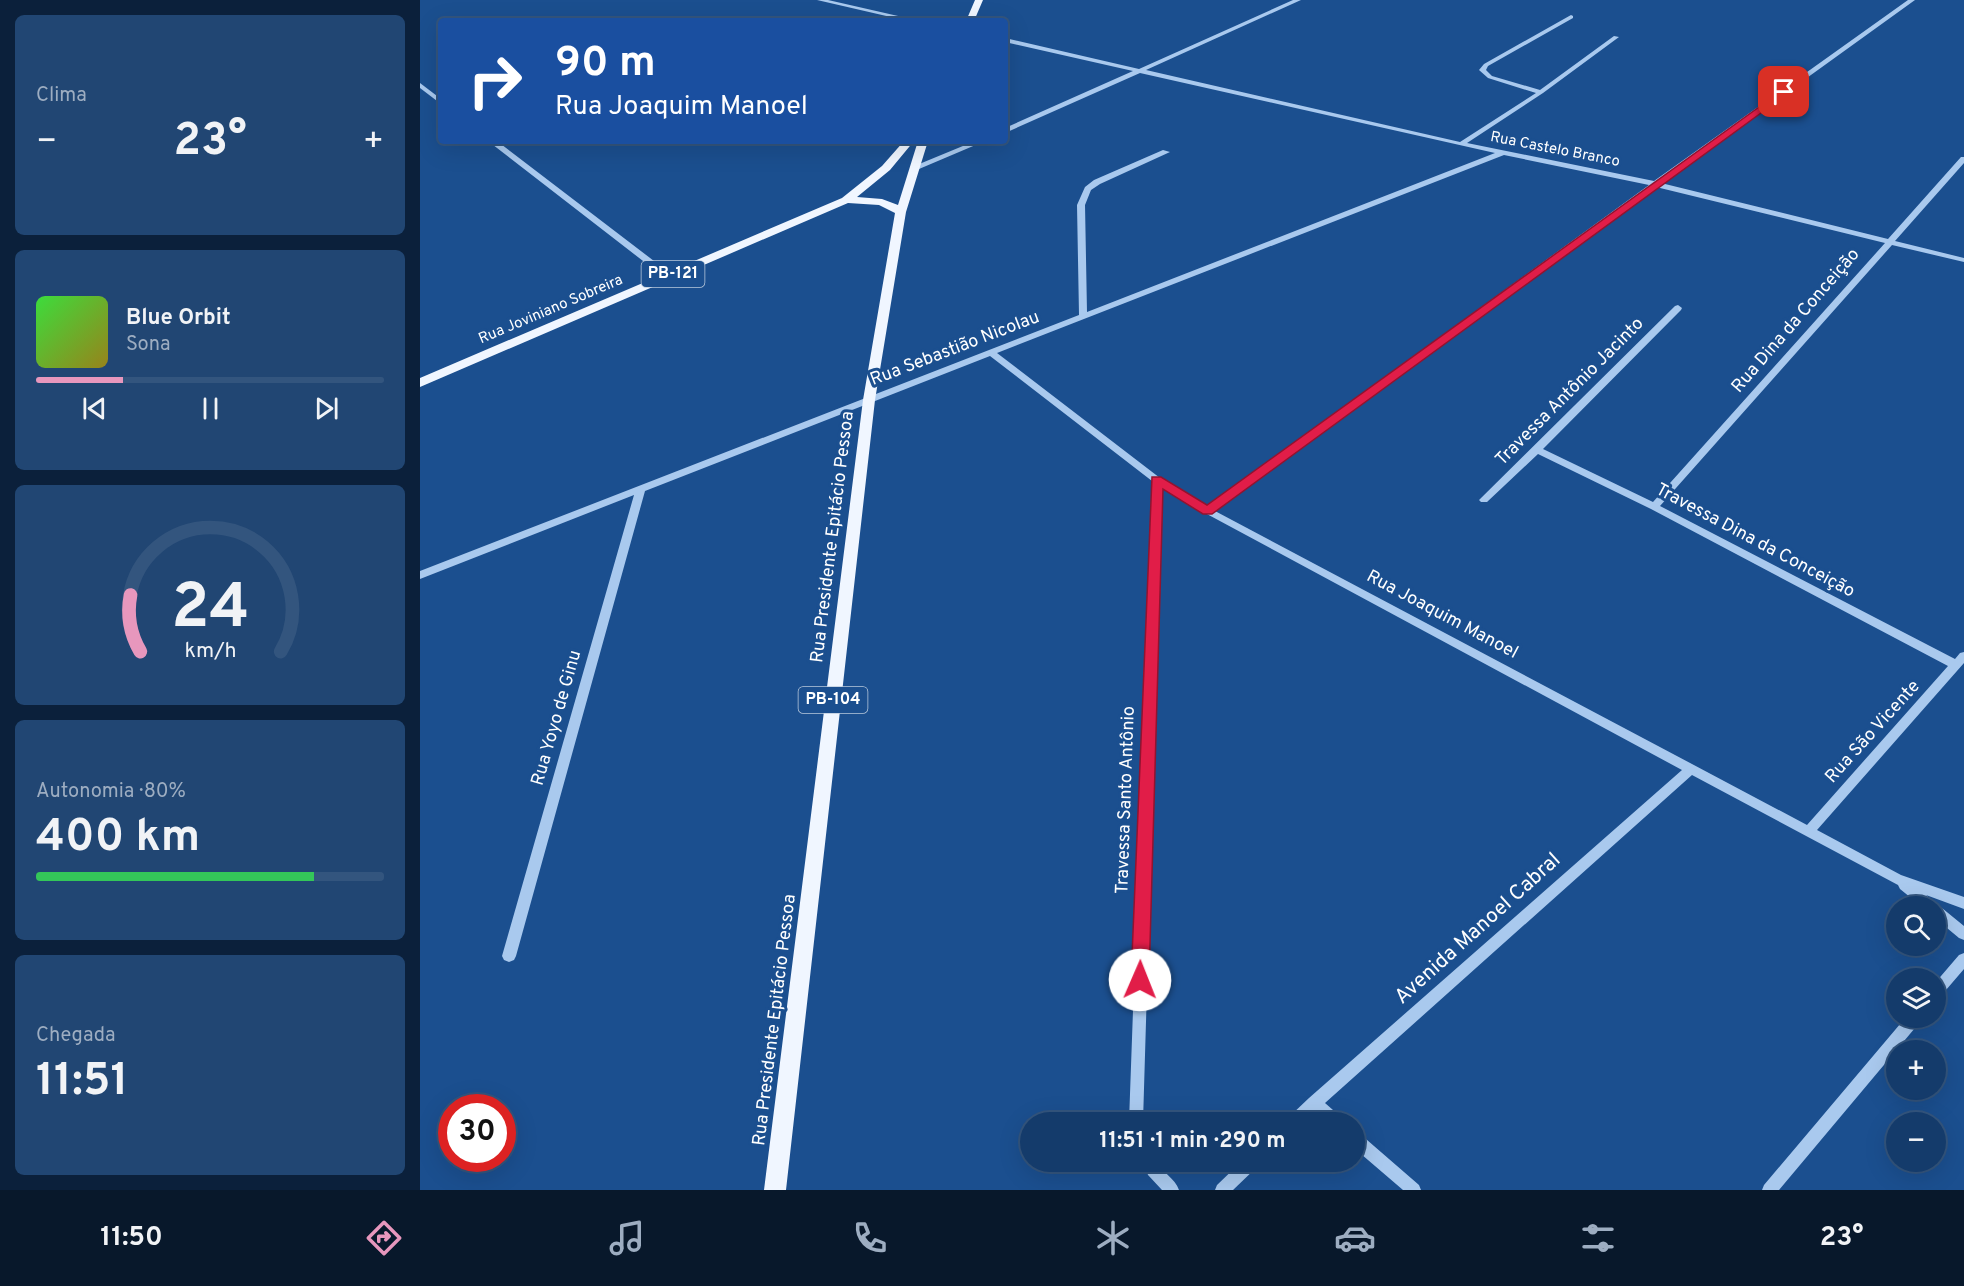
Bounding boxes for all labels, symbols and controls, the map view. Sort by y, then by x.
text: 90 m [555,38,656,91]
icon: right [456,42,534,120]
pin [1758,66,1809,117]
icon: arrive [1767,75,1800,108]
text: Clima [36,83,87,109]
text: Rua Joaquim Manoel [555,90,808,124]
text: 23° [173,114,247,171]
text: − [36,122,57,164]
text: + [363,122,384,164]
street label: Rua Castelo Branco [1489,128,1621,172]
street label: Rua Dina da Conceição [1727,244,1865,398]
road number: PB-121 [642,261,704,287]
street label: Rua Joviniano Sobreira [476,271,626,349]
text: Blue Orbit [126,305,231,332]
street label: Rua Sebastião Nicolau [867,306,1043,392]
street label: Travessa Antônio Jacinto [1491,313,1649,471]
text: Sona [126,332,171,358]
icon: previous [78,392,111,425]
icon: pause [194,392,227,425]
icon: next [310,392,343,425]
street label: Rua Presidente Epitácio Pessoa [806,410,860,664]
street label: Travessa Dina da Conceição [1651,479,1859,603]
street label: Rua Joaquim Manoel [1362,565,1522,665]
text: 24 [171,571,249,650]
text: km/h [184,638,236,665]
street label: Rua Yoyo de Ginu [527,648,587,788]
street label: Rua São Vicente [1821,676,1925,788]
road number: PB-104 [798,687,868,713]
street label: Travessa Santo Antônio [1111,706,1141,894]
text: Autonomia · 80% [36,779,186,805]
text: 400 km [36,810,200,867]
street label: Avenida Manoel Cabral [1389,847,1567,1011]
street label: Rua Presidente Epitácio Pessoa [748,893,802,1147]
map controls [1886,896,1946,1172]
button: search [1886,896,1946,956]
position arrow [1108,948,1172,1012]
button: layers [1886,968,1946,1028]
text: Chegada [36,1023,116,1049]
button: + [1886,1040,1946,1100]
text: 11:51 [36,1054,128,1111]
speed limit sign: 30 [438,1094,516,1172]
button: − [1886,1112,1946,1172]
text: 11:51 · 1 min · 290 m [1099,1128,1286,1155]
icon: directions [363,1217,405,1259]
icon: music [606,1217,648,1259]
icon: phone [849,1217,891,1259]
icon: climate [1092,1217,1134,1259]
icon: car [1334,1217,1376,1259]
icon: filters [1577,1217,1619,1259]
text: 11:50 [100,1221,163,1255]
text: 23° [1820,1221,1864,1255]

